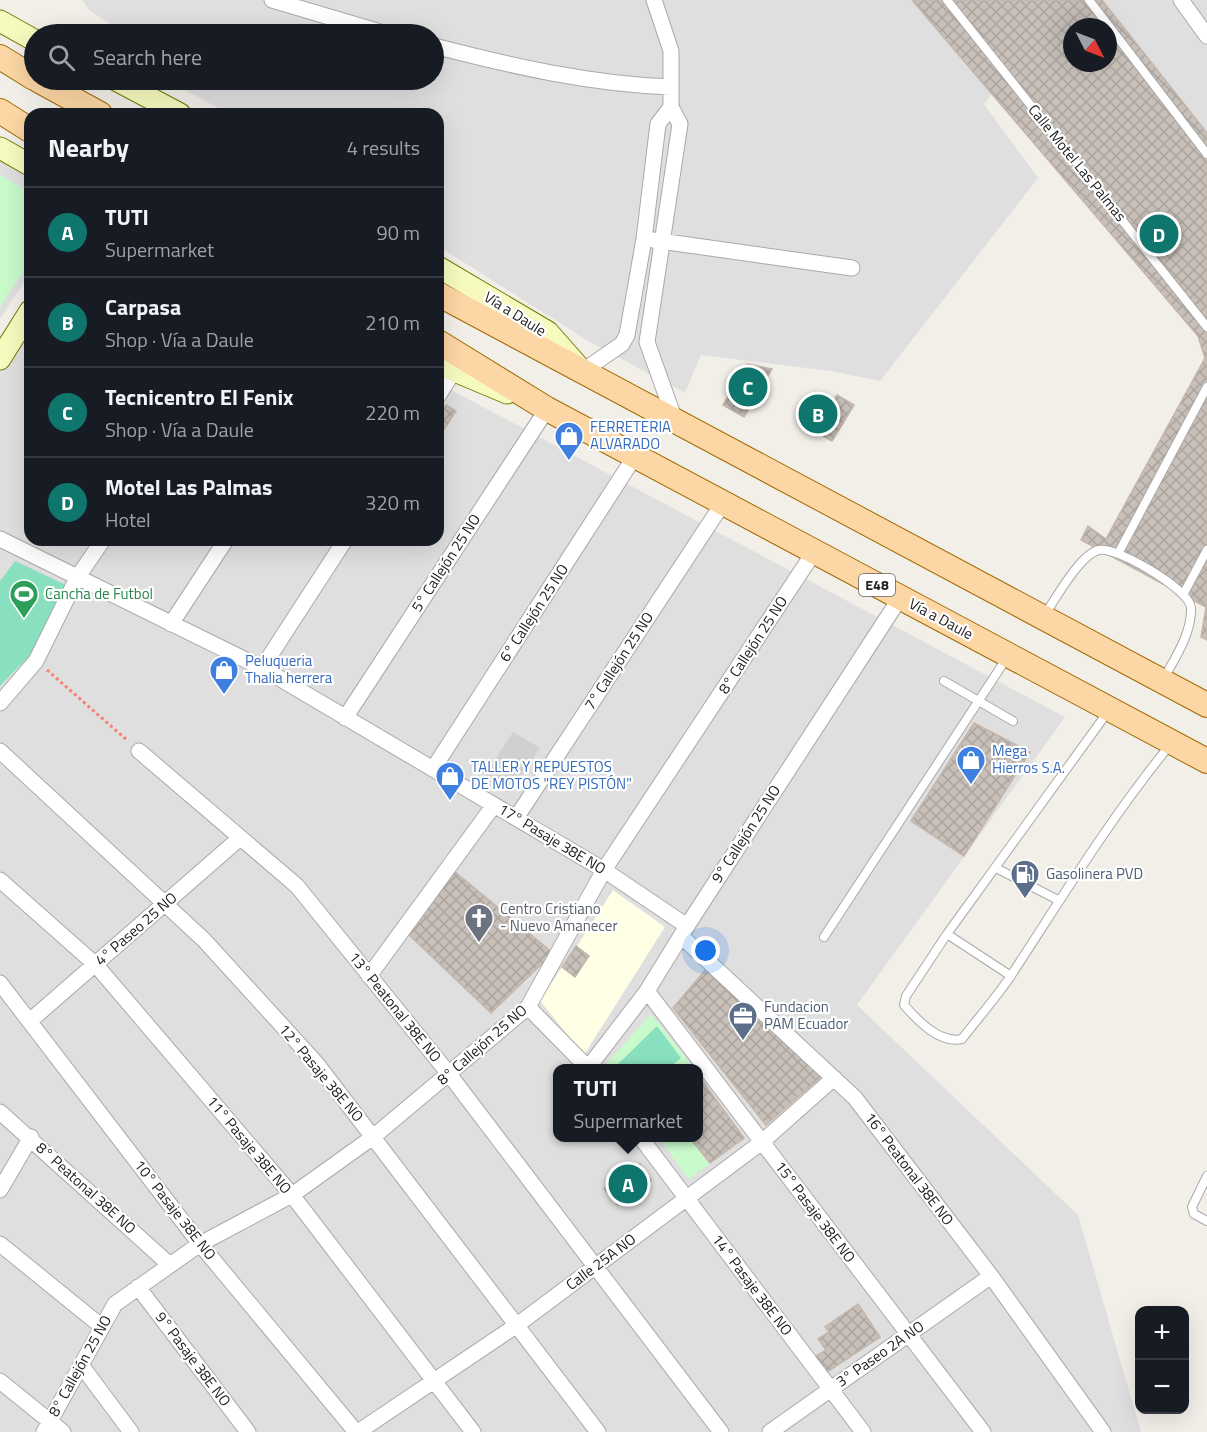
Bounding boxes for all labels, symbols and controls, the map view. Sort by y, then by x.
north arrow [1063,18,1117,72]
search box [24,24,444,90]
text: Search here [93,40,202,74]
icon: search [45,41,78,74]
street label: Calle Motel Las Palmas [1023,99,1132,226]
text: Nearby [48,128,129,167]
text: 4 results [347,132,420,163]
text: TUTI [105,200,149,234]
pin: D [1140,212,1178,256]
text: A [61,217,74,248]
text: 90 m [376,217,420,248]
text: Supermarket [105,234,214,265]
street label: Vía a Daule [480,285,551,342]
text: Carpasa [105,290,181,324]
text: B [61,307,74,338]
text: 210 m [365,307,420,338]
text: Shop · Vía a Daule [105,324,254,355]
pin: C [728,364,768,410]
text: Tecnicentro El Fenix [105,380,294,414]
pin: B [798,392,838,436]
text: C [62,397,73,428]
text: 220 m [365,397,420,428]
text: Shop · Vía a Daule [105,414,254,445]
place label: FERRETERIA ALVARADO [590,415,671,455]
shop icon: FERRETERIA ALVARADO [553,420,585,462]
text: Motel Las Palmas [105,470,272,504]
text: D [61,487,74,518]
text: 320 m [365,487,420,518]
text: Hotel [105,504,151,535]
street label: 5° Callejón 25 NO [405,509,486,616]
street label: 6° Callejón 25 NO [493,559,574,666]
road number: E48 [859,574,895,596]
sports icon: Cancha de Futbol [8,578,40,620]
place label: Cancha de Futbol [45,582,153,605]
street label: 8° Callejón 25 NO [712,591,793,698]
street label: Vía a Daule [905,592,977,645]
street label: 7° Callejón 25 NO [578,607,659,714]
place label: Peluqueria Thalia herrera [245,649,333,689]
shop icon: Peluqueria Thalia herrera [208,654,240,696]
place label: Mega Hierros S.A. [992,739,1065,779]
shop icon: Mega Hierros S.A. [955,744,987,786]
place label: TALLER Y REPUESTOS DE MOTOS "REY PISTÓN" [471,755,632,795]
shop icon: TALLER Y REPUESTOS DE MOTOS "REY PISTÓN" [434,760,466,802]
street label: 9° Callejón 25 NO [705,780,786,887]
street label: 17° Pasaje 38E NO [494,797,611,880]
fuel station icon: Gasolinera PVD [1009,858,1041,900]
place label: Gasolinera PVD [1046,862,1143,885]
street label: 4° Paseo 25 NO [90,886,182,971]
place label: Centro Cristiano - Nuevo Amanecer [500,897,618,937]
church icon: Centro Cristiano - Nuevo Amanecer [463,902,495,944]
your location [691,936,720,965]
street label: 13° Peatonal 38E NO [344,946,447,1067]
place label: Fundacion PAM Ecuador [764,995,849,1035]
street label: 8° Callejón 25 NO [431,999,532,1090]
office icon: Fundacion PAM Ecuador [727,1000,759,1042]
street label: 12° Pasaje 38E NO [273,1019,369,1127]
popup [553,1064,703,1142]
text: TUTI [573,1071,617,1105]
street label: 11° Pasaje 38E NO [201,1091,297,1199]
text: Supermarket [573,1105,683,1136]
street label: 16° Peatonal 38E NO [859,1107,960,1230]
street label: 8° Peatonal 38E NO [31,1136,142,1239]
street label: 10° Pasaje 38E NO [129,1155,222,1265]
street label: 15° Pasaje 38E NO [770,1156,861,1267]
pin: A [608,1162,648,1206]
street label: Calle 25A NO [561,1228,641,1296]
street label: 14° Pasaje 38E NO [707,1229,798,1340]
street label: 9° Pasaje 38E NO [150,1306,237,1411]
map controls [1135,1306,1189,1414]
button: + [1135,1306,1189,1360]
street label: 8° Callejón 25 NO [42,1311,117,1421]
street label: 3° Paseo 2A NO [831,1315,929,1393]
button: − [1135,1360,1189,1414]

